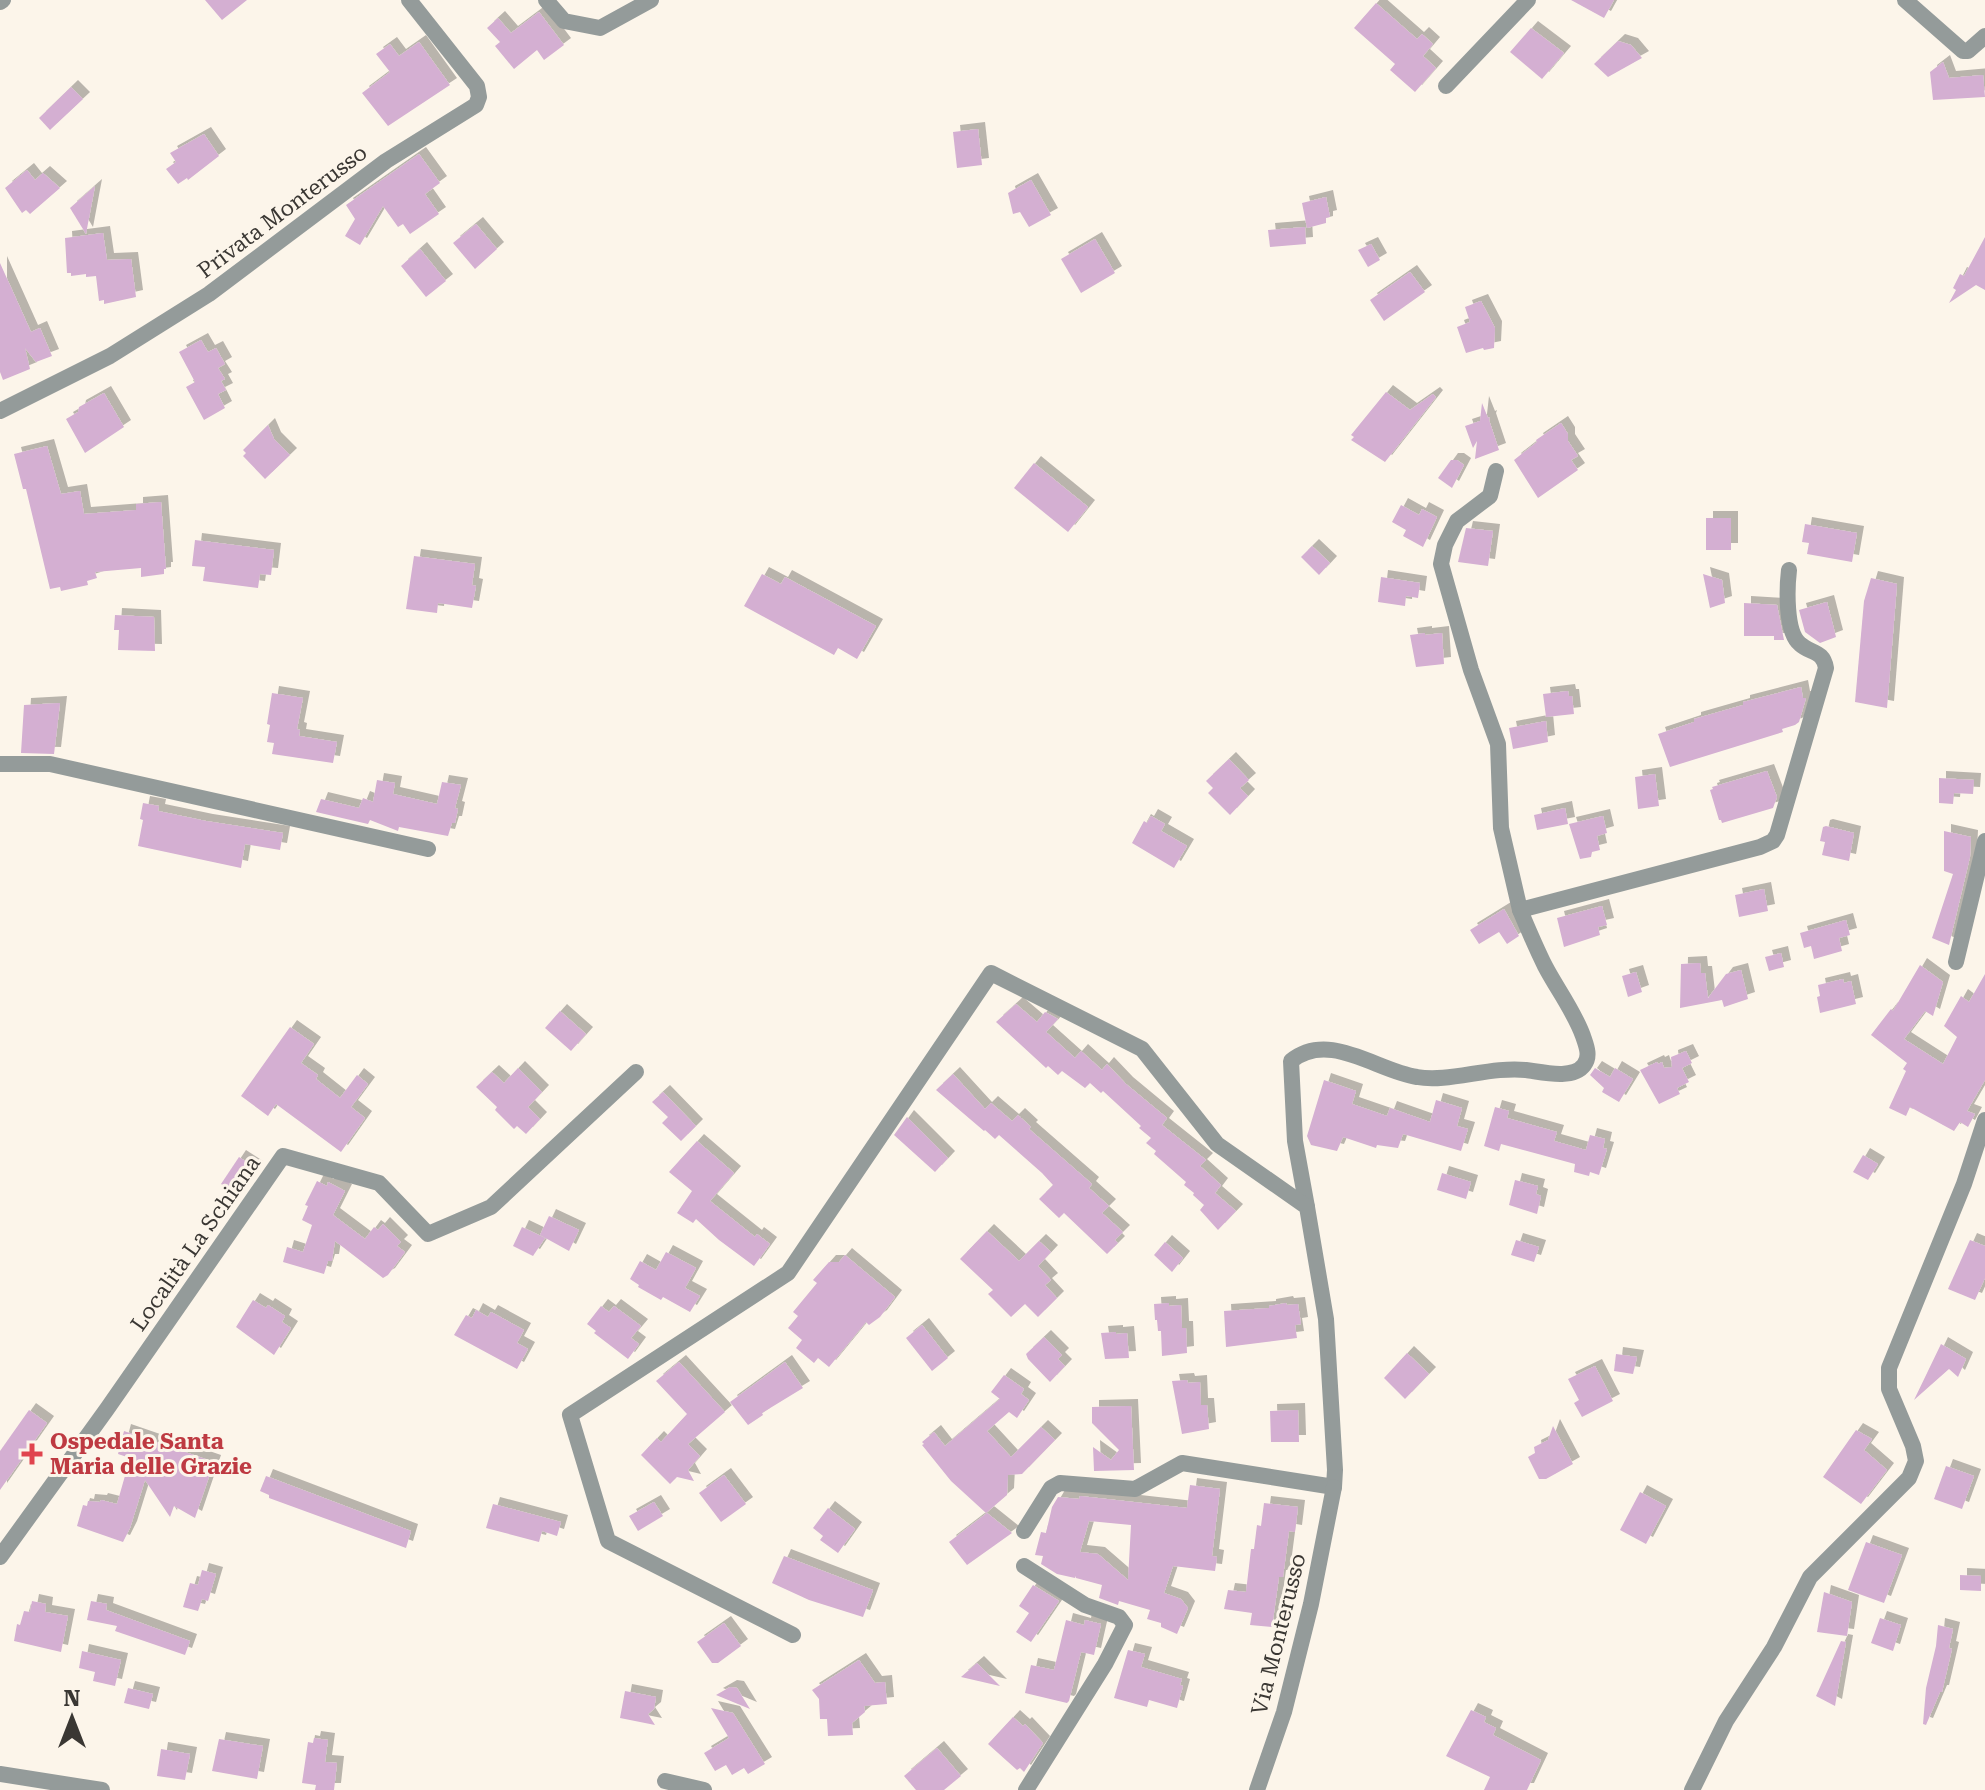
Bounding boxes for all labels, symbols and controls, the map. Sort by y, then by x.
street label: Privata Monterusso [193,140,372,283]
street label: Località La Schiana [126,1151,265,1336]
place label: Ospedale Santa Maria delle Grazie [50,1429,252,1479]
marker: Ospedale Santa Maria delle Grazie [21,1443,43,1465]
street label: Via Monterusso [1246,1551,1311,1717]
north arrow [32,1678,112,1758]
text: N [64,1686,81,1711]

